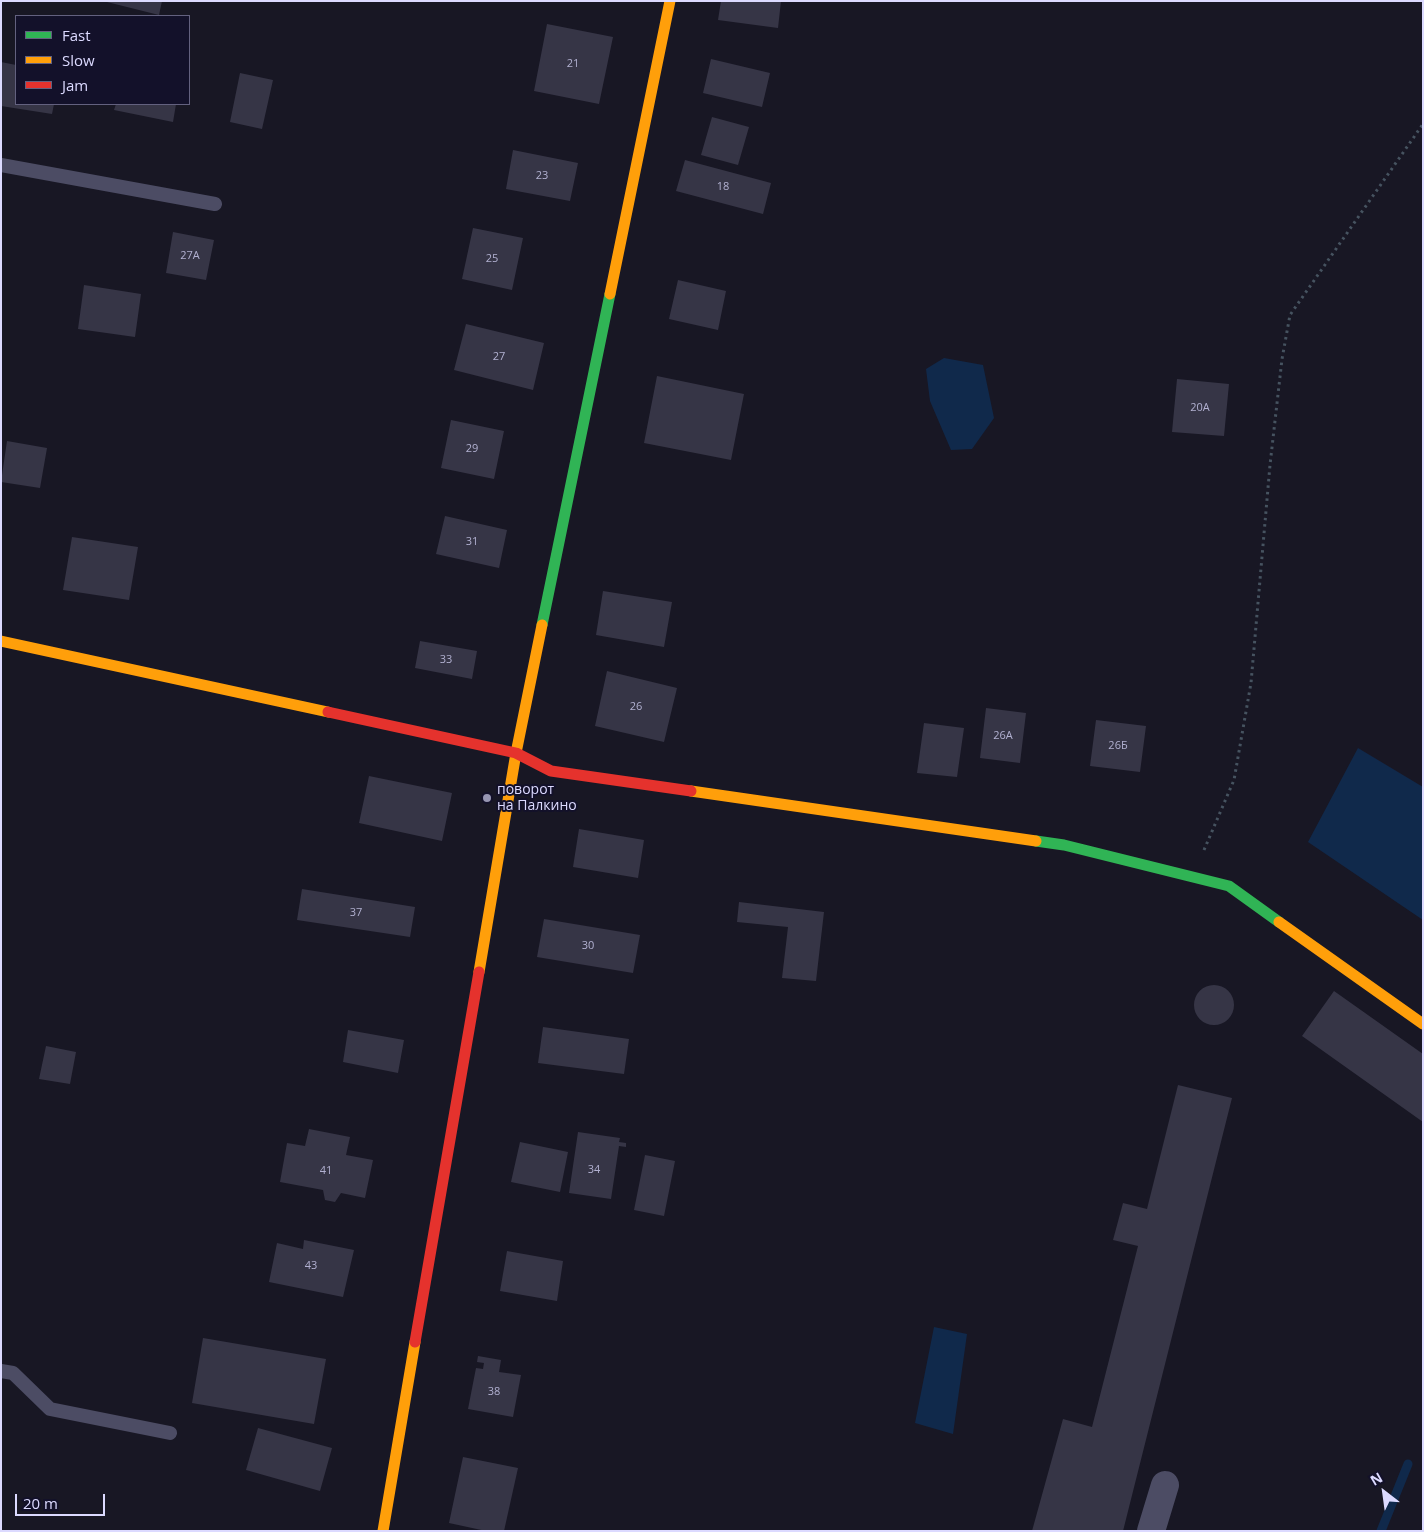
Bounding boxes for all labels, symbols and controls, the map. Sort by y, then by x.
legend [15,15,190,105]
text: Fast [62,25,91,45]
text: Slow [62,50,95,70]
house number: 21 [567,57,579,71]
text: Jam [62,75,88,95]
house number: 23 [536,169,548,183]
house number: 18 [717,180,729,194]
house number: 27А [180,249,200,263]
house number: 25 [486,252,498,266]
house number: 27 [493,350,505,364]
house number: 20А [1190,401,1210,415]
house number: 29 [466,442,478,456]
house number: 31 [466,535,478,549]
house number: 33 [440,653,452,667]
house number: 26 [630,700,642,714]
house number: 26А [993,729,1013,743]
house number: 26Б [1108,739,1128,753]
place label: поворот на Палкино [497,782,577,814]
marker: поворот на Палкино [481,792,493,804]
house number: 37 [350,906,362,920]
house number: 30 [582,939,594,953]
house number: 34 [588,1163,600,1177]
house number: 41 [320,1164,332,1178]
house number: 43 [305,1259,317,1273]
house number: 38 [488,1385,500,1399]
north arrow [1359,1467,1409,1517]
text: N [1367,1468,1386,1490]
scale bar [18,1484,108,1516]
text: 20 m [23,1493,58,1513]

